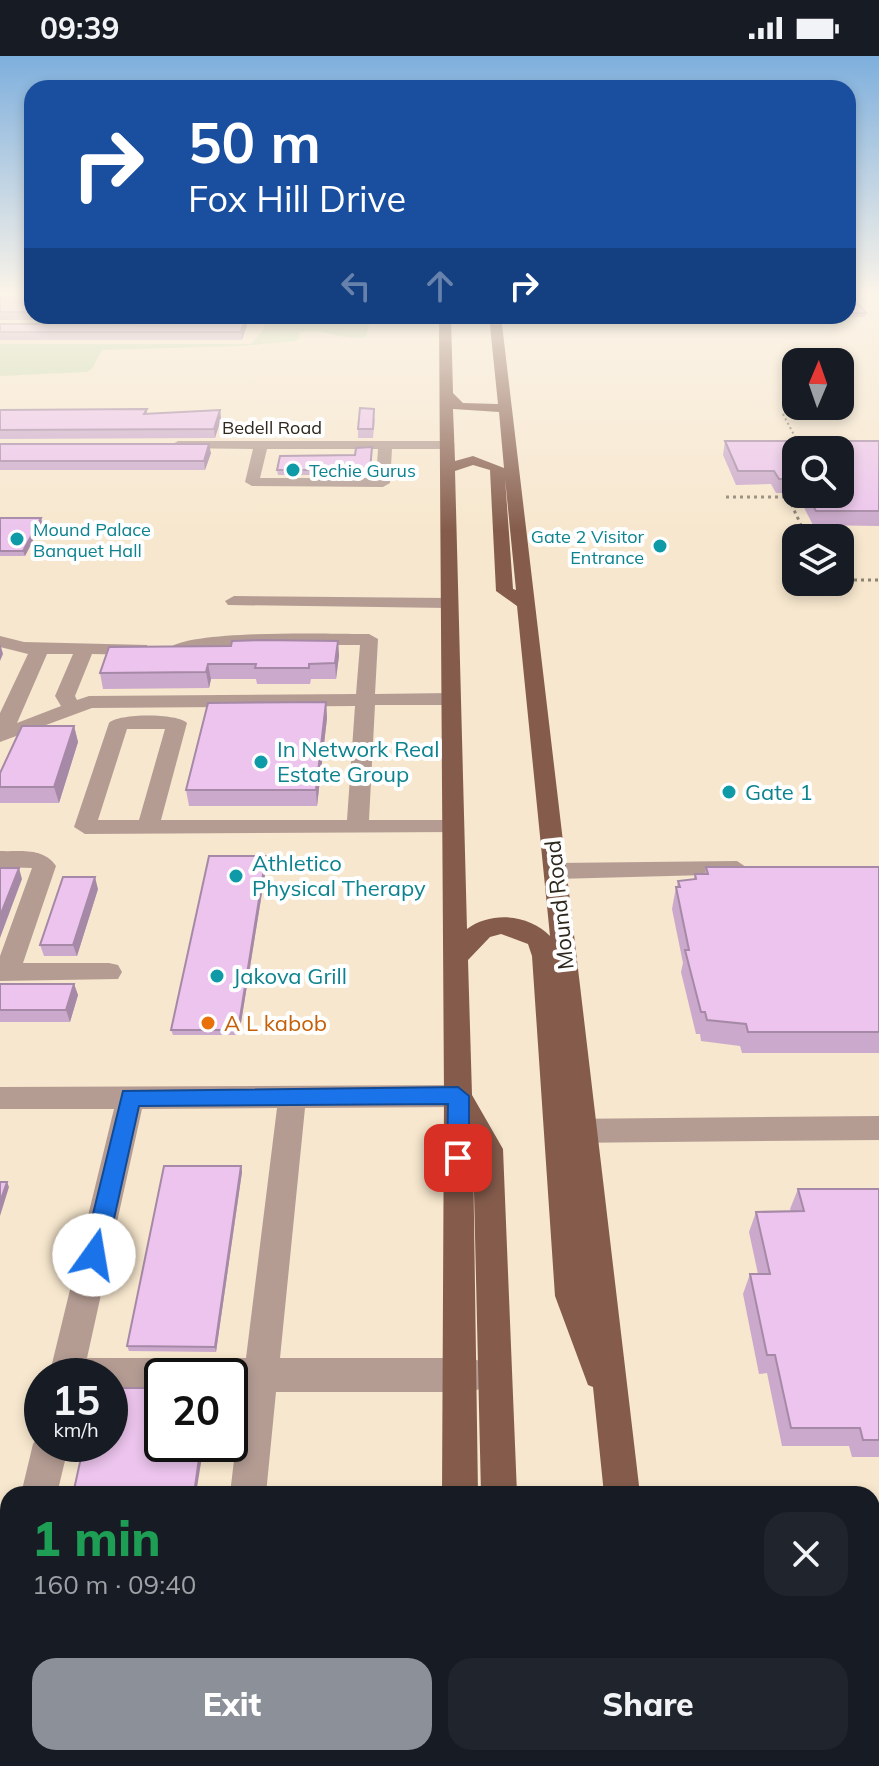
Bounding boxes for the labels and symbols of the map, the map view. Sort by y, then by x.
north arrow [782,348,854,420]
street label: Bedell Road [222,416,322,439]
place label: Techie Gurus [309,459,416,482]
marker: Techie Gurus [284,461,302,479]
place label: Mound Palace Banquet Hall [33,518,151,562]
place label: Gate 2 Visitor Entrance [531,525,644,569]
marker: Mound Palace Banquet Hall [8,530,26,548]
marker: Gate 2 Visitor Entrance [651,537,669,555]
place label: In Network Real Estate Group [277,735,440,788]
marker: In Network Real Estate Group [252,753,270,771]
place label: Gate 1 [745,778,813,806]
marker: Gate 1 [720,783,738,801]
street label: Mound Road [538,839,580,971]
place label: Athletico Physical Therapy [252,849,426,902]
marker: Athletico Physical Therapy [227,867,245,885]
place label: Jakova Grill [233,962,347,990]
marker: Jakova Grill [208,967,226,985]
place label: A L kabob [224,1009,327,1037]
marker: A L kabob [199,1014,217,1032]
pin [424,1124,492,1192]
position arrow [52,1213,136,1297]
speed limit sign: 20 [144,1358,248,1462]

